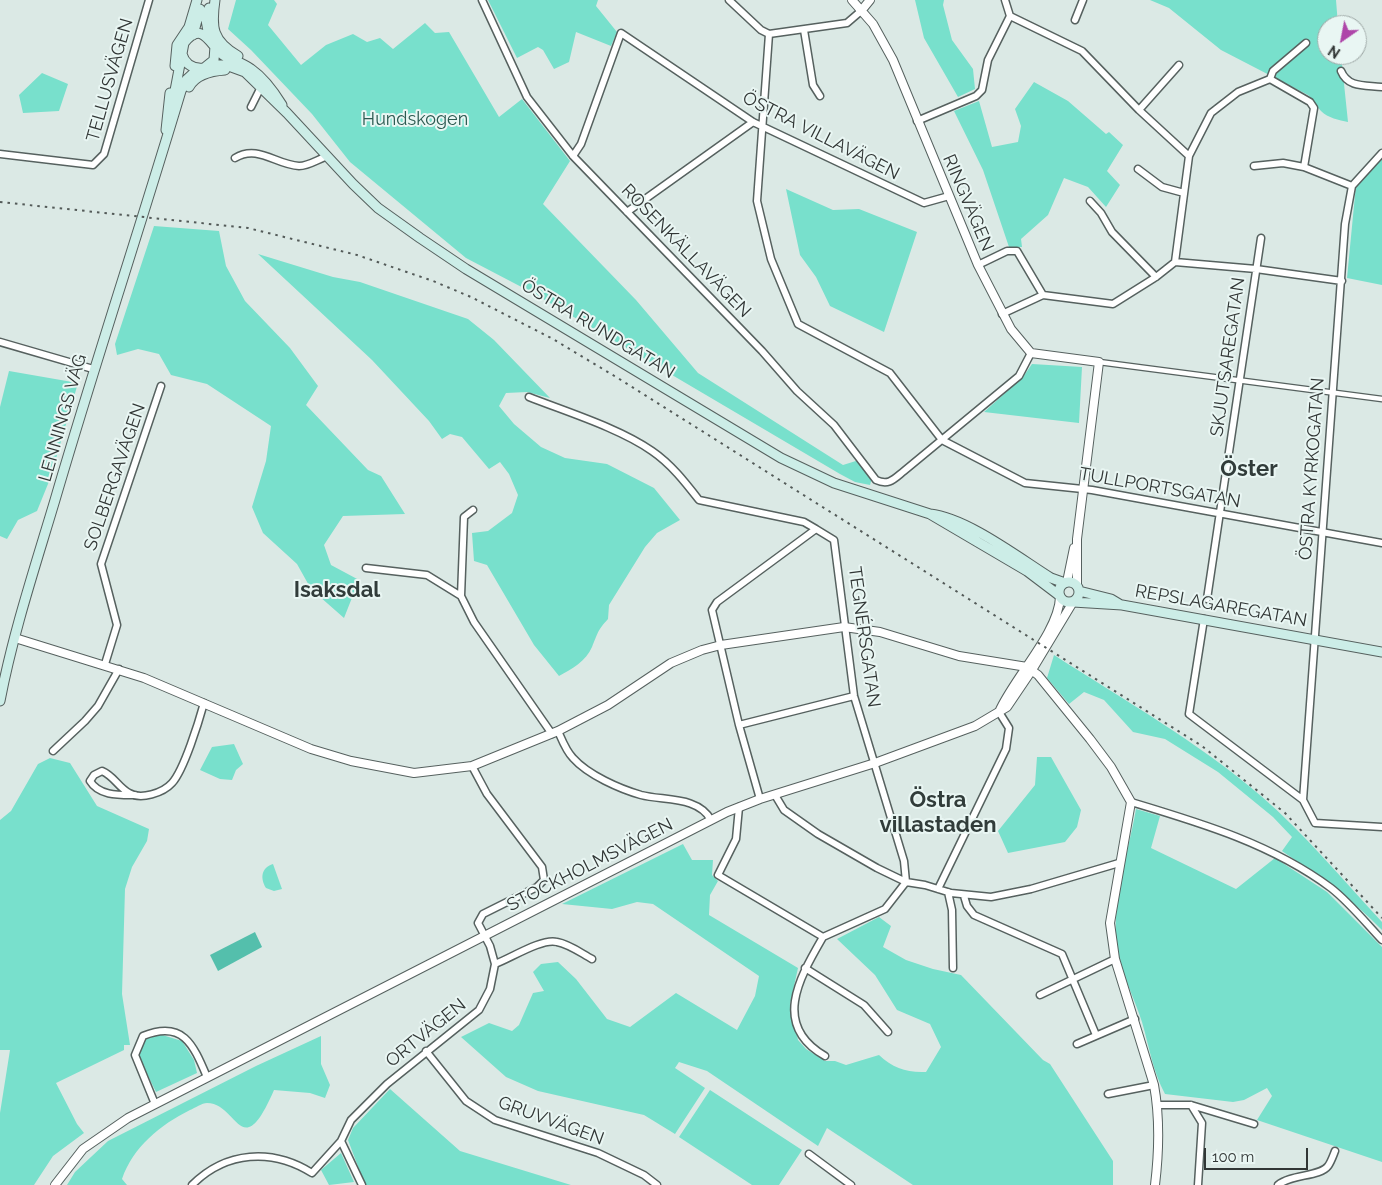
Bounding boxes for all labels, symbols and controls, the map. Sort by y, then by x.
north arrow [1317,15,1367,65]
street label: TELLUSVÄGEN [82,16,138,144]
text: N [1326,42,1343,61]
street label: ÖSTRA VILLAVÄGEN [739,87,903,185]
park label: Hundskogen [362,109,468,131]
street label: RINGVÄGEN [938,151,998,255]
street label: ROSENKÄLLAVÄGEN [617,180,755,322]
street label: ÖSTRA RUNDGATAN [517,275,679,383]
street label: SKJUTSAREGATAN [1206,276,1250,438]
street label: LENNINGS VÄG [34,352,92,484]
street label: ÖSTRA KYRKOGATAN [1295,377,1329,561]
street label: SOLBERGAVÄGEN [80,401,150,553]
district label: Öster [1220,456,1278,482]
street label: TULLPORTSGATAN [1078,463,1242,513]
street label: TEGNÉRSGATAN [843,565,885,709]
district label: Isaksdal [294,577,380,603]
street label: REPSLAGAREGATAN [1133,580,1309,632]
district label: Östra villastaden [880,787,996,838]
street label: STOCKHOLMSVÄGEN [503,814,677,916]
street label: ORTVÄGEN [382,994,470,1072]
street label: GRUVVÄGEN [495,1092,607,1150]
scale bar [1207,1138,1311,1170]
text: 100 m [1212,1148,1254,1166]

